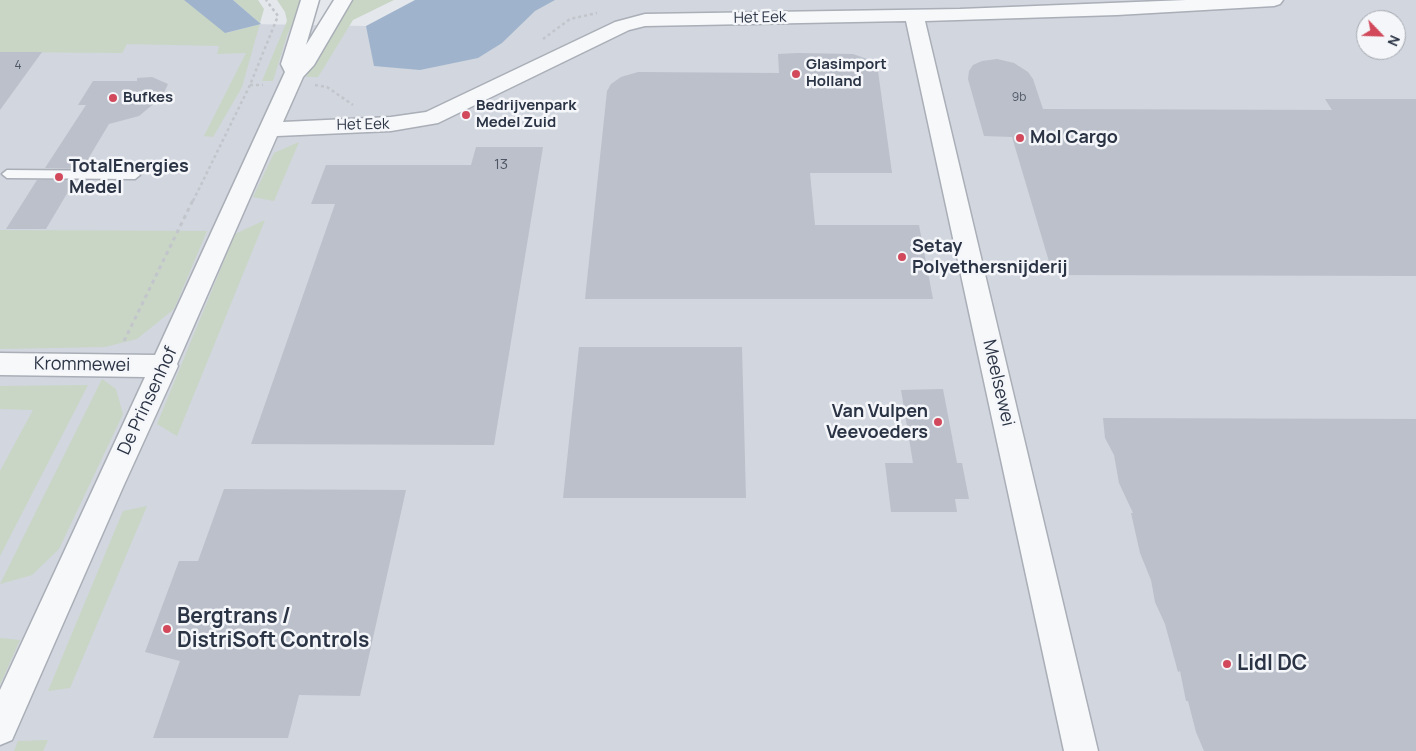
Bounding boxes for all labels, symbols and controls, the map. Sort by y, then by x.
street label: Het Eek [733,9,787,27]
north arrow [1356,10,1406,60]
text: N [1384,32,1405,49]
place label: Glasimport Holland [806,56,887,91]
house number: 4 [14,59,22,73]
marker: Glasimport Holland [790,68,802,80]
place label: Bufkes [123,89,173,107]
house number: 9b [1012,91,1026,105]
marker: Bufkes [107,92,119,104]
place label: Bedrijvenpark Medel Zuid [476,97,576,132]
marker: Bedrijvenpark Medel Zuid [460,109,472,121]
street label: Het Eek [336,116,390,134]
place label: Mol Cargo [1030,127,1118,149]
marker: Mol Cargo [1014,132,1026,144]
place label: TotalEnergies Medel [69,156,189,198]
house number: 13 [494,156,508,174]
marker: TotalEnergies Medel [53,171,65,183]
place label: Setay Polyethersnijderij [912,236,1067,278]
marker: Setay Polyethersnijderij [896,251,908,263]
street label: Meelsewei [978,338,1018,428]
street label: De Prinsenhof [114,344,182,458]
street label: Krommewei [34,353,130,377]
place label: Van Vulpen Veevoeders [826,401,928,444]
marker: Van Vulpen Veevoeders [932,416,944,428]
place label: Bergtrans / DistriSoft Controls [177,604,369,654]
marker: Bergtrans / DistriSoft Controls [161,623,173,635]
place label: Lidl DC [1237,651,1307,677]
marker: Lidl DC [1221,658,1233,670]

